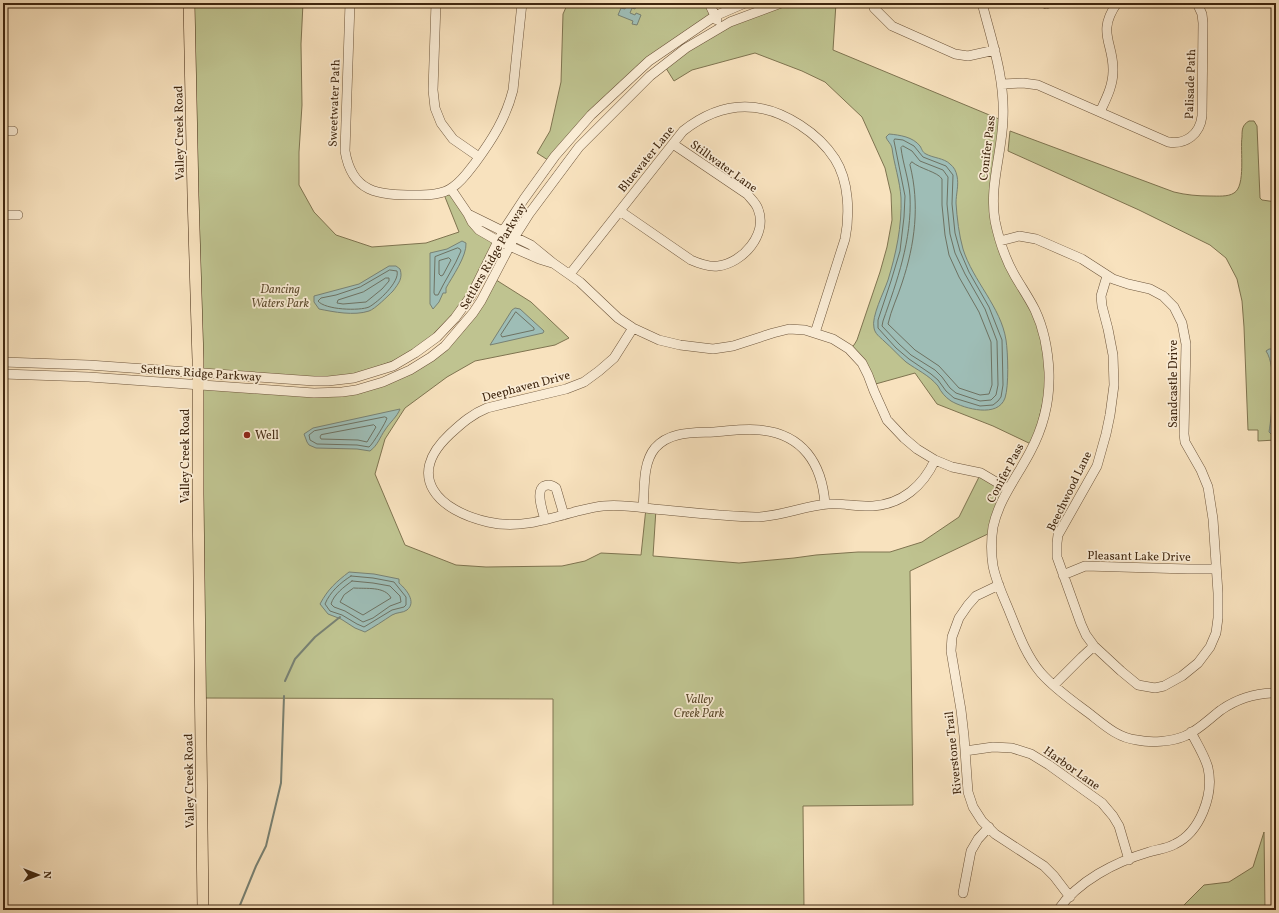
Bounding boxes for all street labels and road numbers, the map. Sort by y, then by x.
street label: Palisade Path [1182,49,1200,119]
street label: Sweetwater Path [325,59,345,147]
street label: Valley Creek Road [171,85,189,180]
street label: Conifer Pass [976,115,1000,182]
street label: Bluewater Lane [615,123,679,196]
street label: Stillwater Lane [687,137,761,197]
street label: Settlers Ridge Parkway [457,200,531,313]
street label: Sandcastle Drive [1166,340,1182,428]
street label: Settlers Ridge Parkway [140,362,262,386]
street label: Deephaven Drive [481,367,572,406]
street label: Valley Creek Road [178,408,194,503]
street label: Conifer Pass [983,441,1028,506]
street label: Beechwood Lane [1044,448,1096,534]
street label: Pleasant Lake Drive [1087,548,1191,566]
street label: Riverstone Trail [942,710,966,796]
street label: Valley Creek Road [181,733,199,828]
street label: Harbor Lane [1040,743,1103,794]

